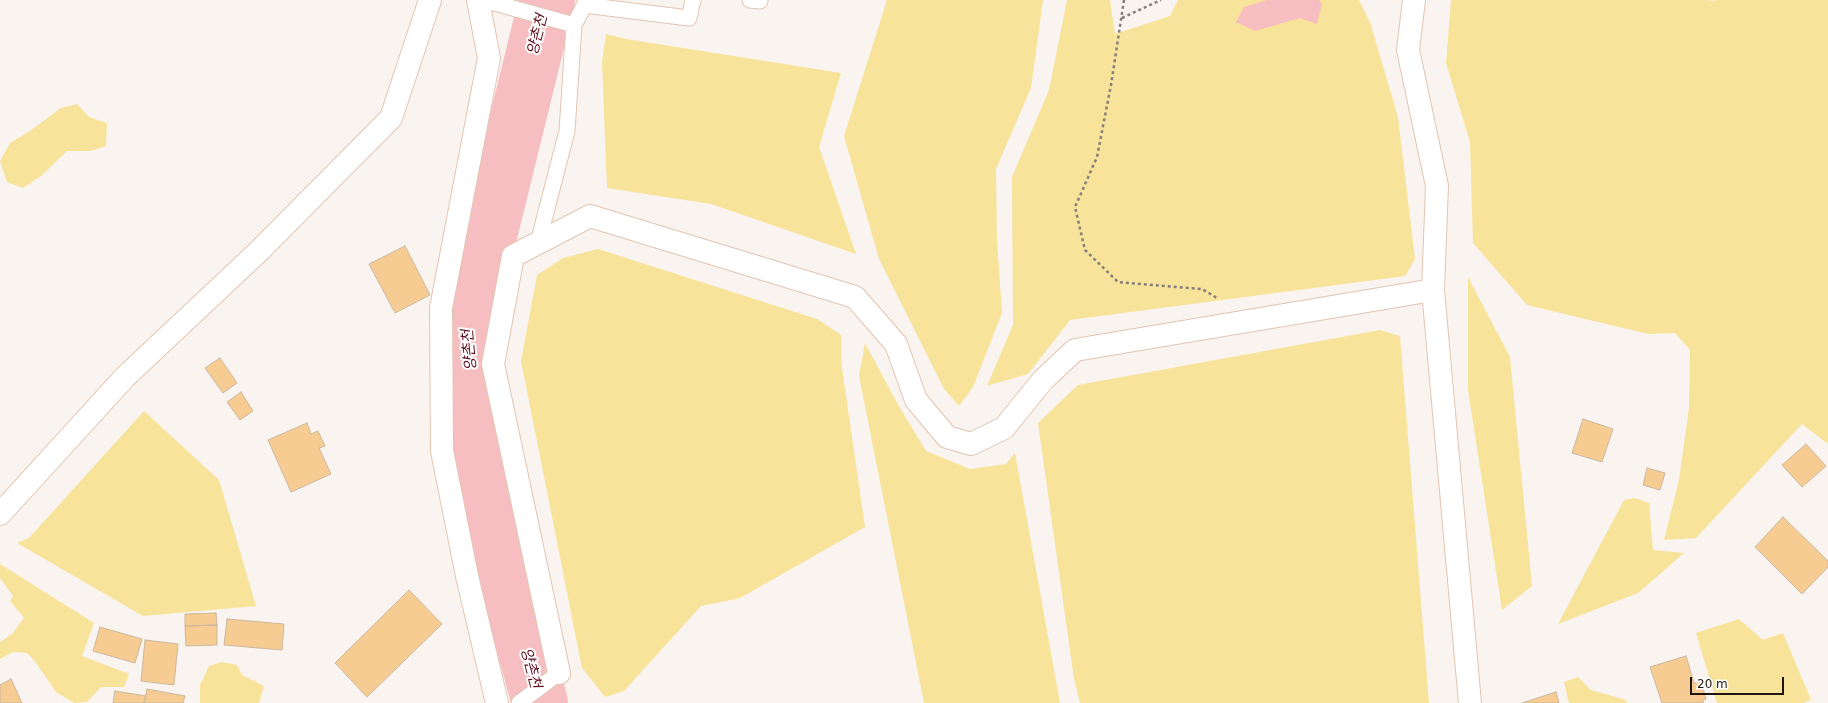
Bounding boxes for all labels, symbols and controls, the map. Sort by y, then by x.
water label: 양촌천 [524,13,552,57]
water label: 양촌천 [459,329,481,371]
water label: 양촌천 [516,646,544,690]
scale bar [1692,669,1786,695]
text: 20 m [1697,677,1728,691]

